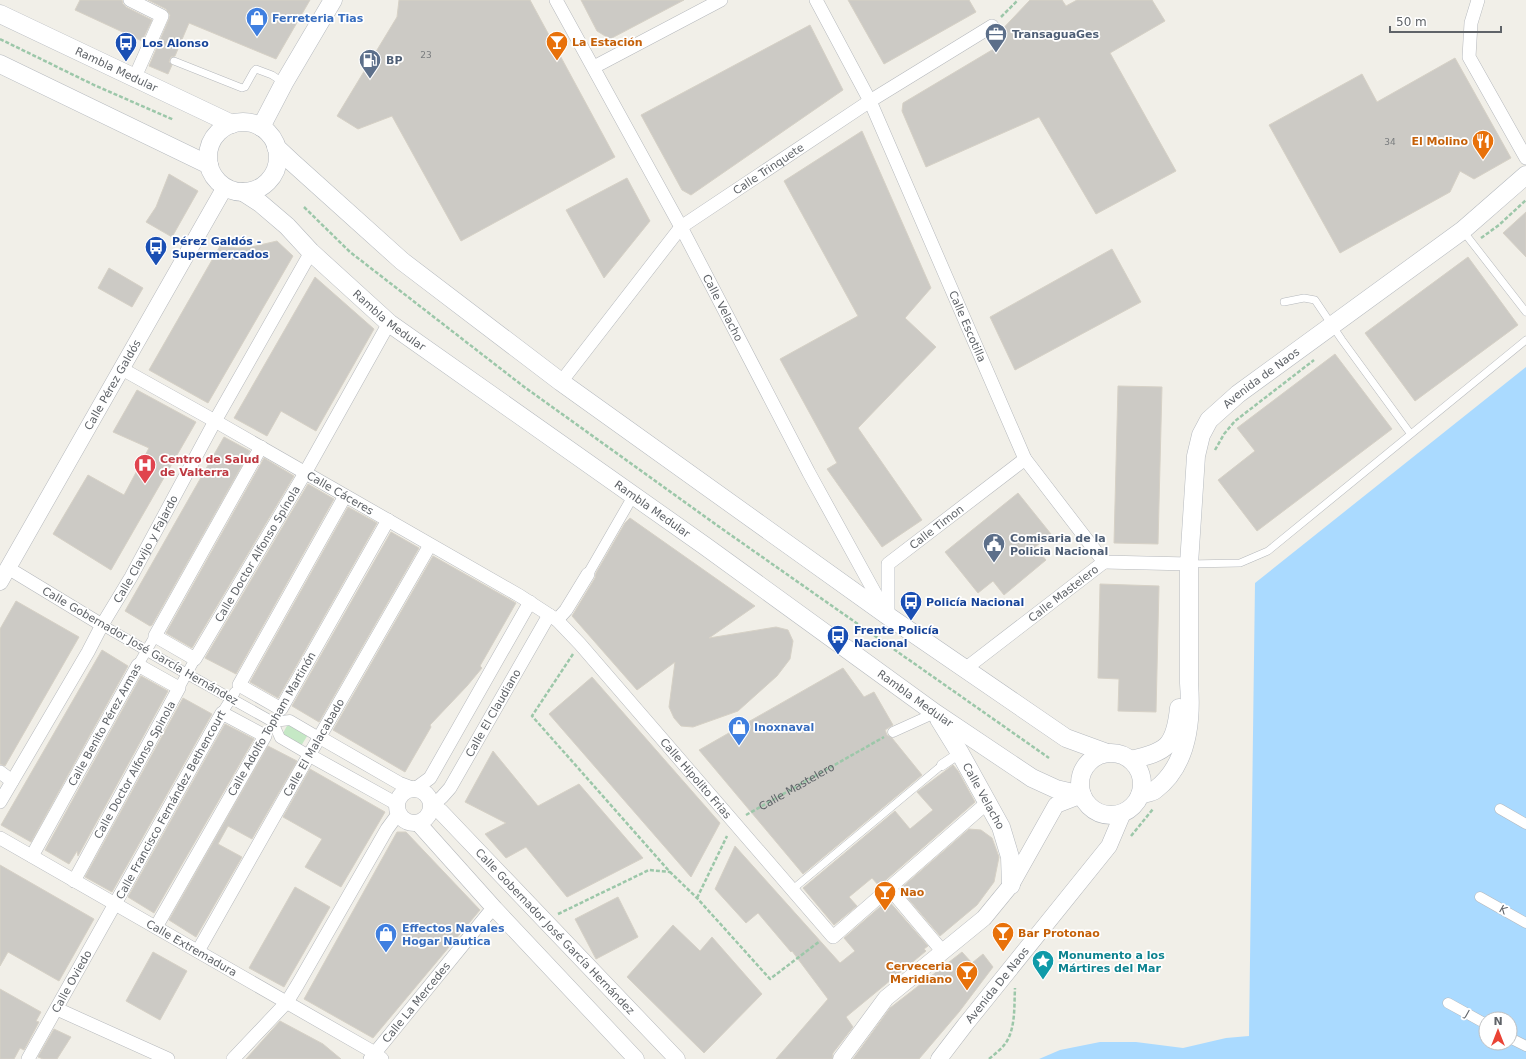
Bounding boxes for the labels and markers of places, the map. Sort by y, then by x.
shop icon: Ferreteria Tias [244,5,270,38]
place label: Ferreteria Tias [272,12,364,25]
office icon: TransaguaGes [983,21,1009,54]
place label: TransaguaGes [1012,28,1100,41]
bar icon: La Estación [544,29,570,62]
bus stop icon: Los Alonso [113,30,139,63]
place label: La Estación [572,36,643,49]
place label: Los Alonso [142,37,209,50]
fuel station icon: BP [357,47,383,80]
place label: BP [386,54,402,67]
restaurant icon: El Molino [1470,128,1496,161]
place label: El Molino [1411,135,1468,148]
bus stop icon: Pérez Galdós - Supermercados [143,234,169,267]
place label: Pérez Galdós - Supermercados [172,235,269,261]
hospital icon: Centro de Salud de Valterra [132,452,158,485]
place label: Centro de Salud de Valterra [160,453,259,479]
public building icon: Comisaria de la Policia Nacional [981,531,1007,564]
place label: Comisaria de la Policia Nacional [1010,532,1108,558]
bus stop icon: Policía Nacional [898,589,924,622]
place label: Policía Nacional [926,596,1024,609]
bus stop icon: Frente Policía Nacional [825,623,851,656]
place label: Frente Policía Nacional [854,624,939,650]
shop icon: Inoxnaval [726,714,752,747]
place label: Inoxnaval [754,721,814,734]
bar icon: Nao [872,879,898,912]
place label: Nao [900,886,925,899]
bar icon: Bar Protonao [990,920,1016,953]
shop icon: Effectos Navales Hogar Nautica [373,921,399,954]
place label: Effectos Navales Hogar Nautica [402,922,505,948]
place label: Bar Protonao [1018,927,1100,940]
place icon: Monumento a los Mártires del Mar [1030,948,1056,981]
place label: Monumento a los Mártires del Mar [1058,949,1165,975]
bar icon: Cerveceria Meridiano [954,959,980,992]
place label: Cerveceria Meridiano [886,960,952,986]

